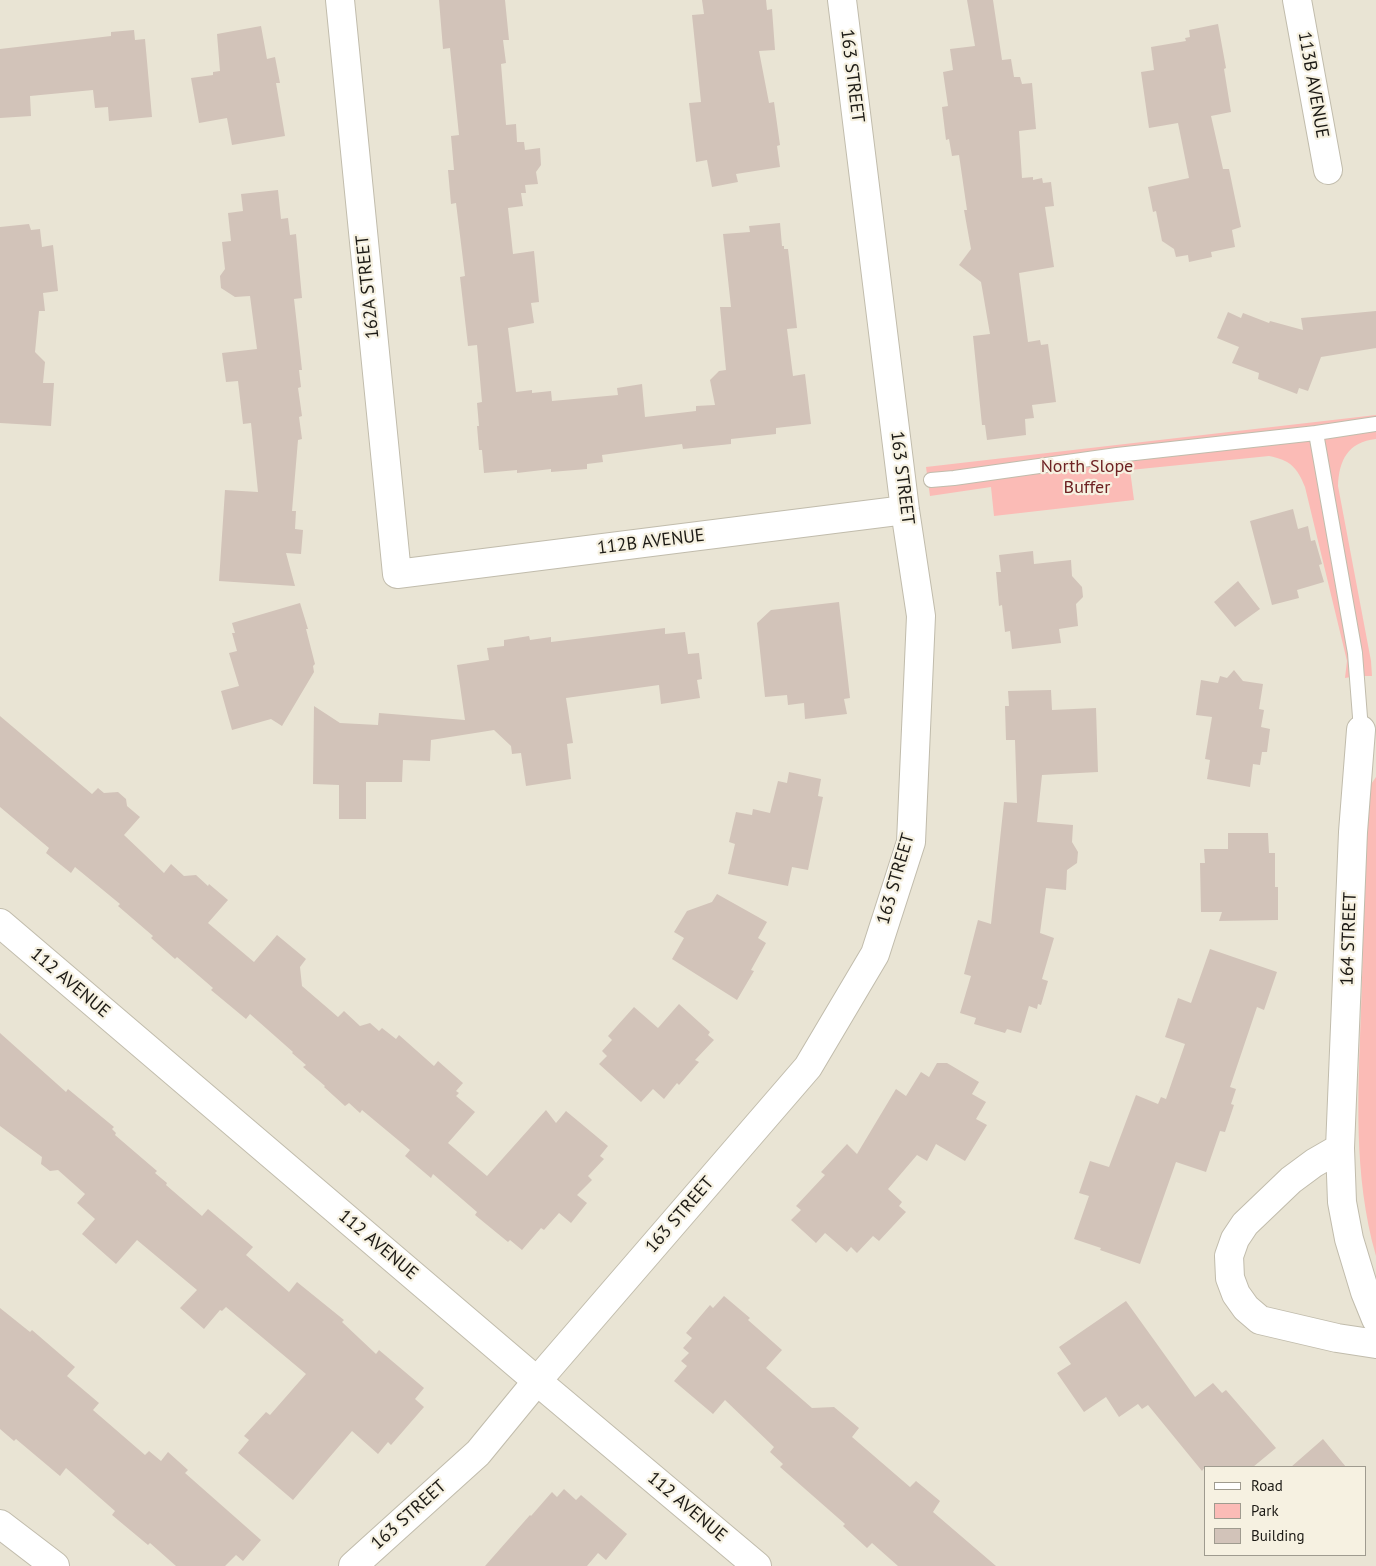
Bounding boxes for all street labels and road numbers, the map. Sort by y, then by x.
street label: 163 STREET [836,28,868,124]
street label: 113B AVENUE [1293,30,1333,140]
street label: 162A STREET [352,234,384,340]
street label: 163 STREET [886,430,918,526]
street label: 112B AVENUE [596,525,706,559]
street label: 163 STREET [873,831,919,927]
street label: 164 STREET [1337,892,1361,986]
street label: 112 AVENUE [26,943,114,1023]
street label: 163 STREET [641,1173,719,1257]
street label: 112 AVENUE [334,1205,422,1285]
street label: 112 AVENUE [643,1467,731,1547]
street label: 163 STREET [367,1476,451,1554]

